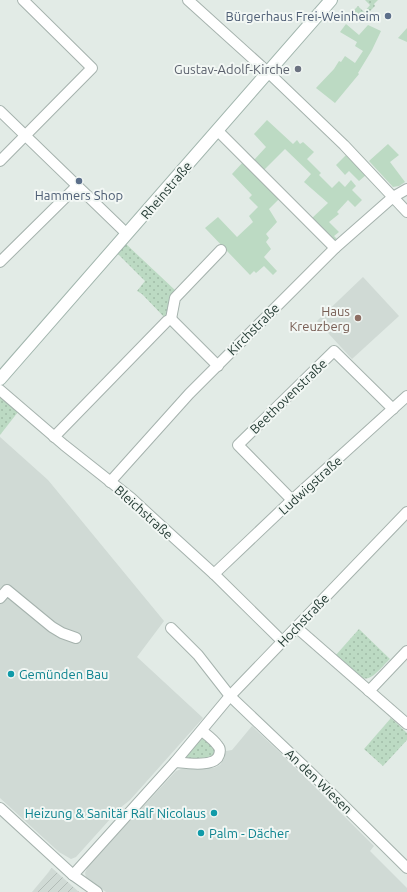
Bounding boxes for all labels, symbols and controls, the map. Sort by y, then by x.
place label: Bürgerhaus Frei-Weinheim [225,9,380,23]
marker: Bürgerhaus Frei-Weinheim [383,11,393,21]
place label: Gustav-Adolf-Kirche [174,62,290,76]
marker: Gustav-Adolf-Kirche [293,64,303,74]
street label: Rheinstraße [138,158,194,222]
marker: Hammers Shop [74,176,84,186]
place label: Hammers Shop [35,188,123,202]
street label: Kirchstraße [224,300,282,358]
place label: Haus Kreuzberg [289,304,350,333]
marker: Haus Kreuzberg [353,313,363,323]
street label: Beethovenstraße [247,356,329,436]
street label: Ludwigstraße [276,453,344,517]
street label: Bleichstraße [112,482,176,542]
street label: Hochstraße [275,591,331,649]
place label: Gemünden Bau [19,667,108,681]
marker: Gemünden Bau [6,669,16,679]
street label: An den Wiesen [283,746,355,816]
place label: Heizung & Sanitär Ralf Nicolaus [25,806,206,820]
marker: Heizung & Sanitär Ralf Nicolaus [209,808,219,818]
place label: Palm - Dächer [209,826,289,840]
marker: Palm - Dächer [196,828,206,838]

